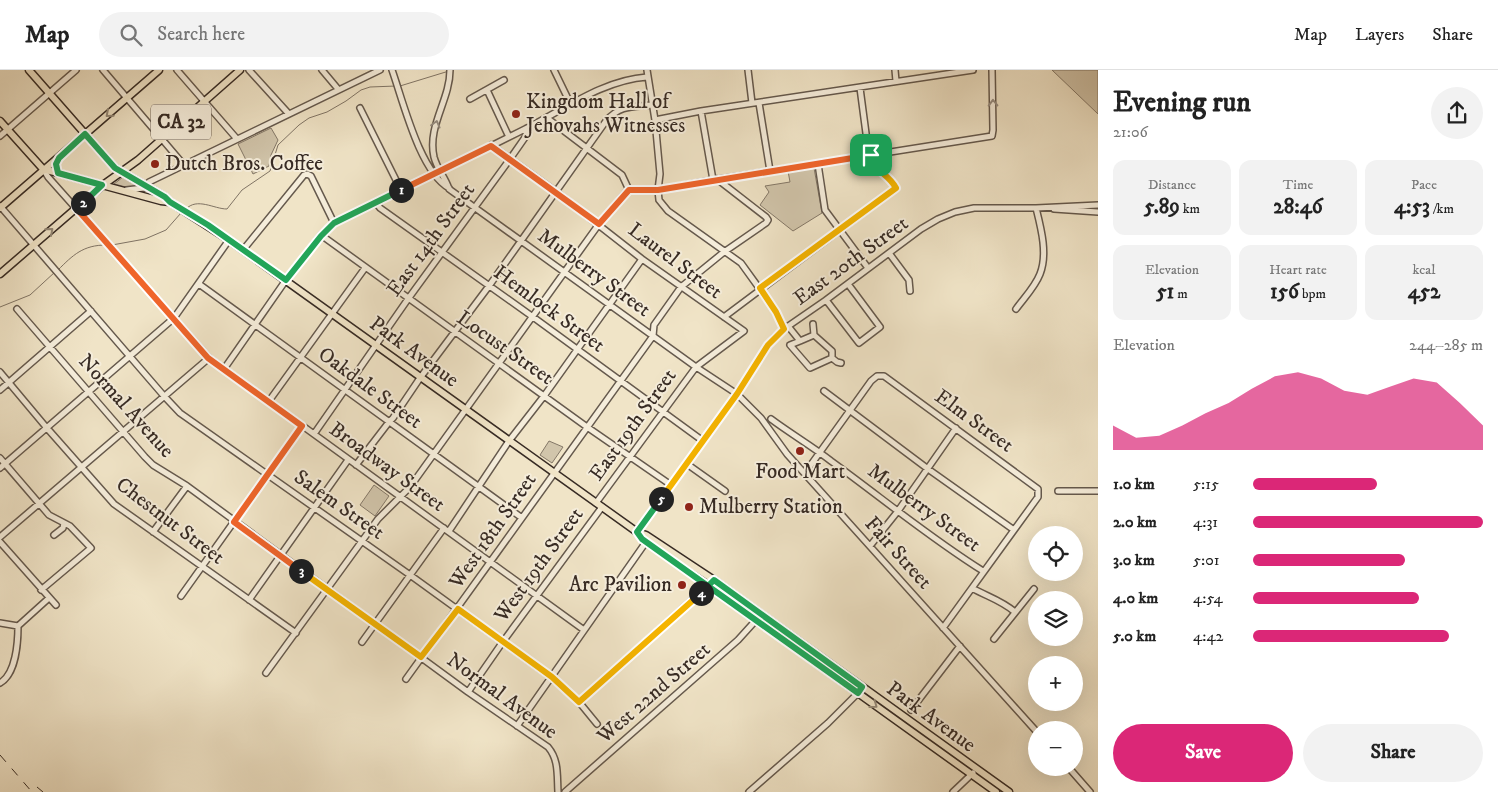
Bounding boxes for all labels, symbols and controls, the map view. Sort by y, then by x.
search box [99,12,449,57]
text: Map [25,20,69,50]
icon: search [117,21,145,49]
text: Search here [157,23,245,46]
text: Map [1294,24,1327,46]
text: Layers [1355,24,1404,46]
text: Share [1432,24,1473,46]
text: Evening run [1113,85,1251,120]
button: share [1431,87,1483,139]
place label: Kingdom Hall of Jehovahs Witnesses [524,89,685,139]
one-way arrow [987,99,998,107]
road number: CA 32 [151,104,211,140]
one-way arrow [106,108,115,116]
marker: Kingdom Hall of Jehovahs Witnesses [510,108,522,120]
one-way arrow [430,119,441,128]
text: 21:06 [1113,122,1148,142]
pin [850,134,892,176]
icon: arrive [857,141,885,169]
place label: Dutch Bros. Coffee [165,151,323,177]
marker: Dutch Bros. Coffee [149,158,161,170]
text: Distance [1148,176,1196,194]
text: Time [1283,176,1313,194]
text: Pace [1411,176,1437,194]
street label: East 14th Street [382,178,480,302]
pin: 1 [388,178,414,202]
pin: 2 [70,190,96,216]
text: 2 [80,194,87,212]
text: 5.89 [1144,194,1180,220]
text: 28:46 [1273,194,1323,220]
text: 4:53 [1394,194,1430,220]
text: km [1180,200,1200,218]
text: /km [1430,200,1454,218]
street label: East 20th Street [789,210,914,311]
street label: Laurel Street [623,217,727,305]
street label: Mulberry Street [532,223,656,323]
one-way arrow [45,227,54,236]
street label: Hemlock Street [488,260,610,358]
text: Elevation [1145,261,1199,279]
text: Heart rate [1269,261,1327,279]
text: kcal [1413,261,1435,279]
text: 51 [1156,279,1174,305]
text: 156 [1270,279,1299,305]
text: 452 [1408,279,1440,305]
text: m [1174,285,1188,303]
text: bpm [1299,285,1326,303]
street label: Locust Street [451,305,559,391]
street label: Park Avenue [364,311,464,393]
text: Elevation [1113,335,1175,355]
text: 244–285 m [1409,335,1483,355]
street label: Oakdale Street [313,341,427,435]
street label: Normal Avenue [73,349,180,464]
street label: East 19th Street [584,364,682,486]
street label: Elm Street [929,384,1019,458]
street label: Broadway Street [324,416,450,518]
marker: Food Mart [794,445,806,457]
street label: Mulberry Street [862,458,986,558]
place label: Food Mart [755,459,845,485]
street label: Salem Street [289,464,390,546]
street label: West 18th Street [443,468,543,595]
street label: Chestnut Street [111,472,230,570]
text: 1.0 km [1113,474,1155,494]
text: 5:15 [1193,474,1219,494]
pin: 5 [648,486,674,512]
text: 5 [658,490,665,508]
place label: Mulberry Station [699,494,843,520]
marker: Mulberry Station [683,501,695,513]
street label: West 19th Street [488,502,589,628]
street label: Fair Street [859,511,937,595]
text: 2.0 km [1113,512,1157,532]
text: 4:31 [1193,512,1218,532]
map controls [1028,526,1083,776]
button: locate [1028,526,1083,581]
text: 3.0 km [1113,550,1155,570]
text: 5:01 [1193,550,1220,570]
pin: 3 [288,558,314,584]
text: 3 [299,562,304,580]
place label: Arc Pavilion [569,572,672,598]
marker: Arc Pavilion [676,579,688,591]
pin: 4 [688,580,714,606]
text: 4 [697,584,706,602]
text: 4.0 km [1113,588,1158,608]
text: 4:54 [1193,588,1223,608]
button: layers [1028,591,1083,646]
text: 5.0 km [1113,626,1156,646]
text: 4:42 [1193,626,1223,646]
street label: West 22nd Street [591,637,716,750]
street label: Normal Avenue [441,647,563,745]
button: + [1028,656,1083,711]
street label: Park Avenue [881,676,981,758]
one-way arrow [868,699,878,708]
button: − [1028,721,1083,776]
button: Save [1113,724,1293,782]
button: Share [1303,724,1483,782]

